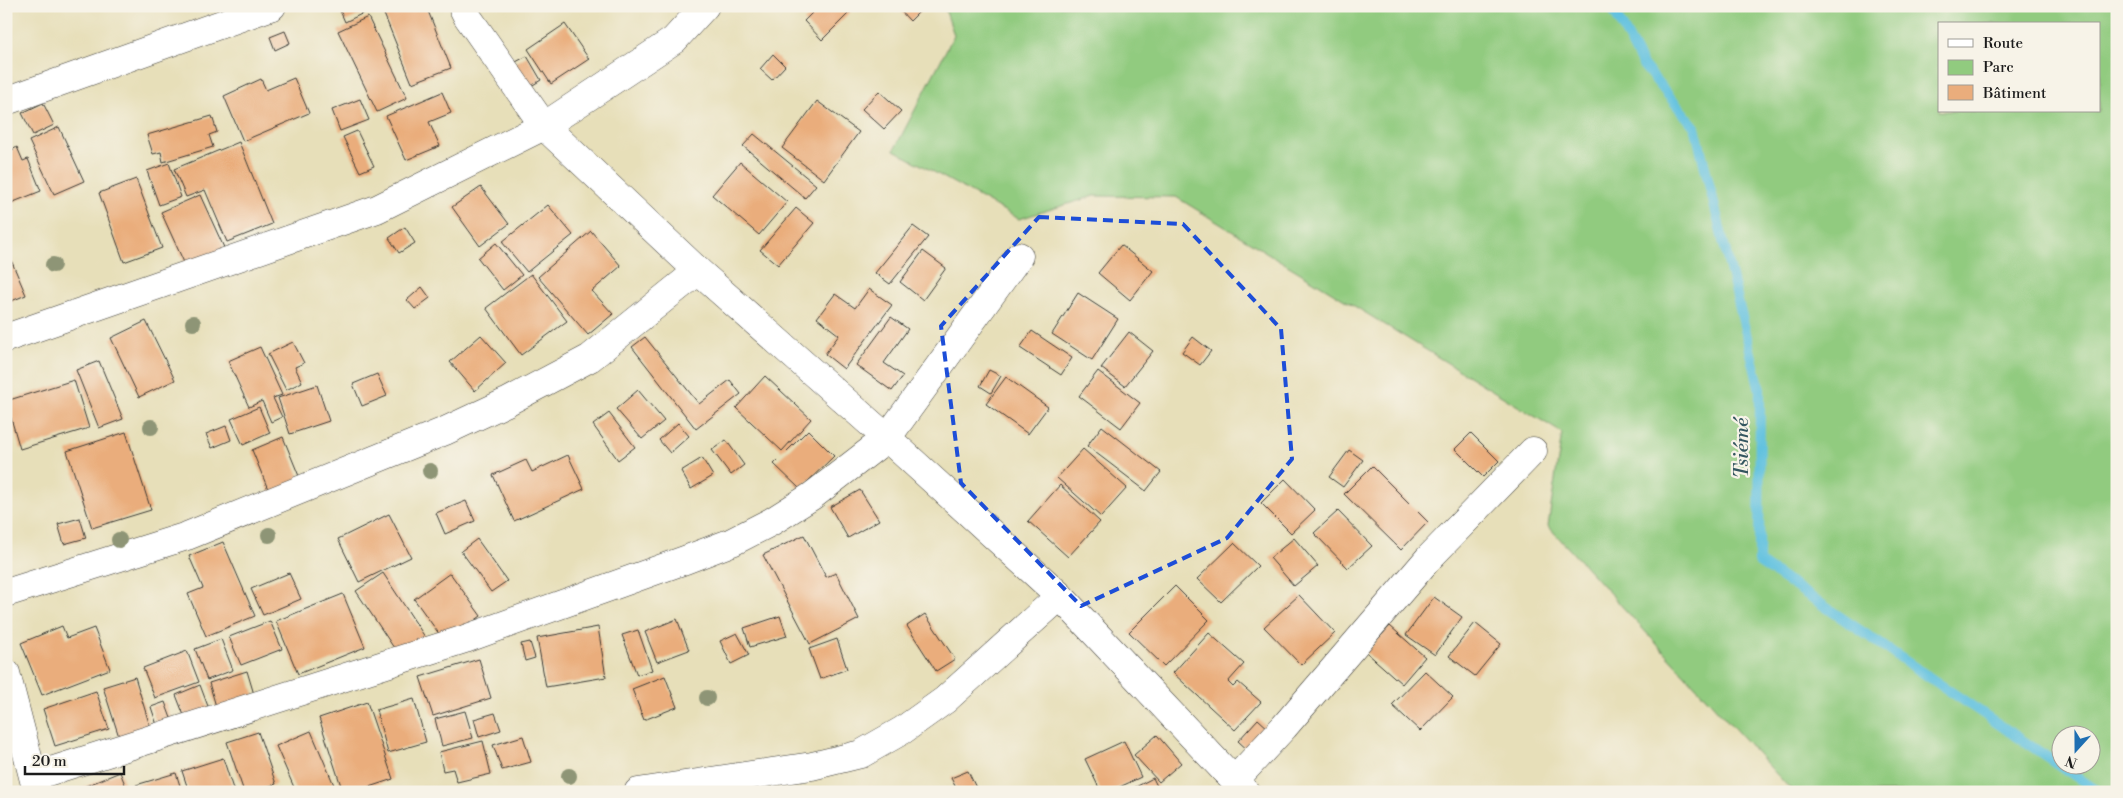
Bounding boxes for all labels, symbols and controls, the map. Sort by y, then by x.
legend [1938,22,2100,112]
text: Route [1983,34,2023,53]
text: Parc [1983,58,2014,77]
text: Bâtiment [1982,84,2047,103]
water label: Tsiémé [1730,416,1755,478]
north arrow [2050,726,2100,776]
scale bar [25,743,124,775]
text: N [2063,751,2080,772]
text: 20 m [32,752,67,771]

